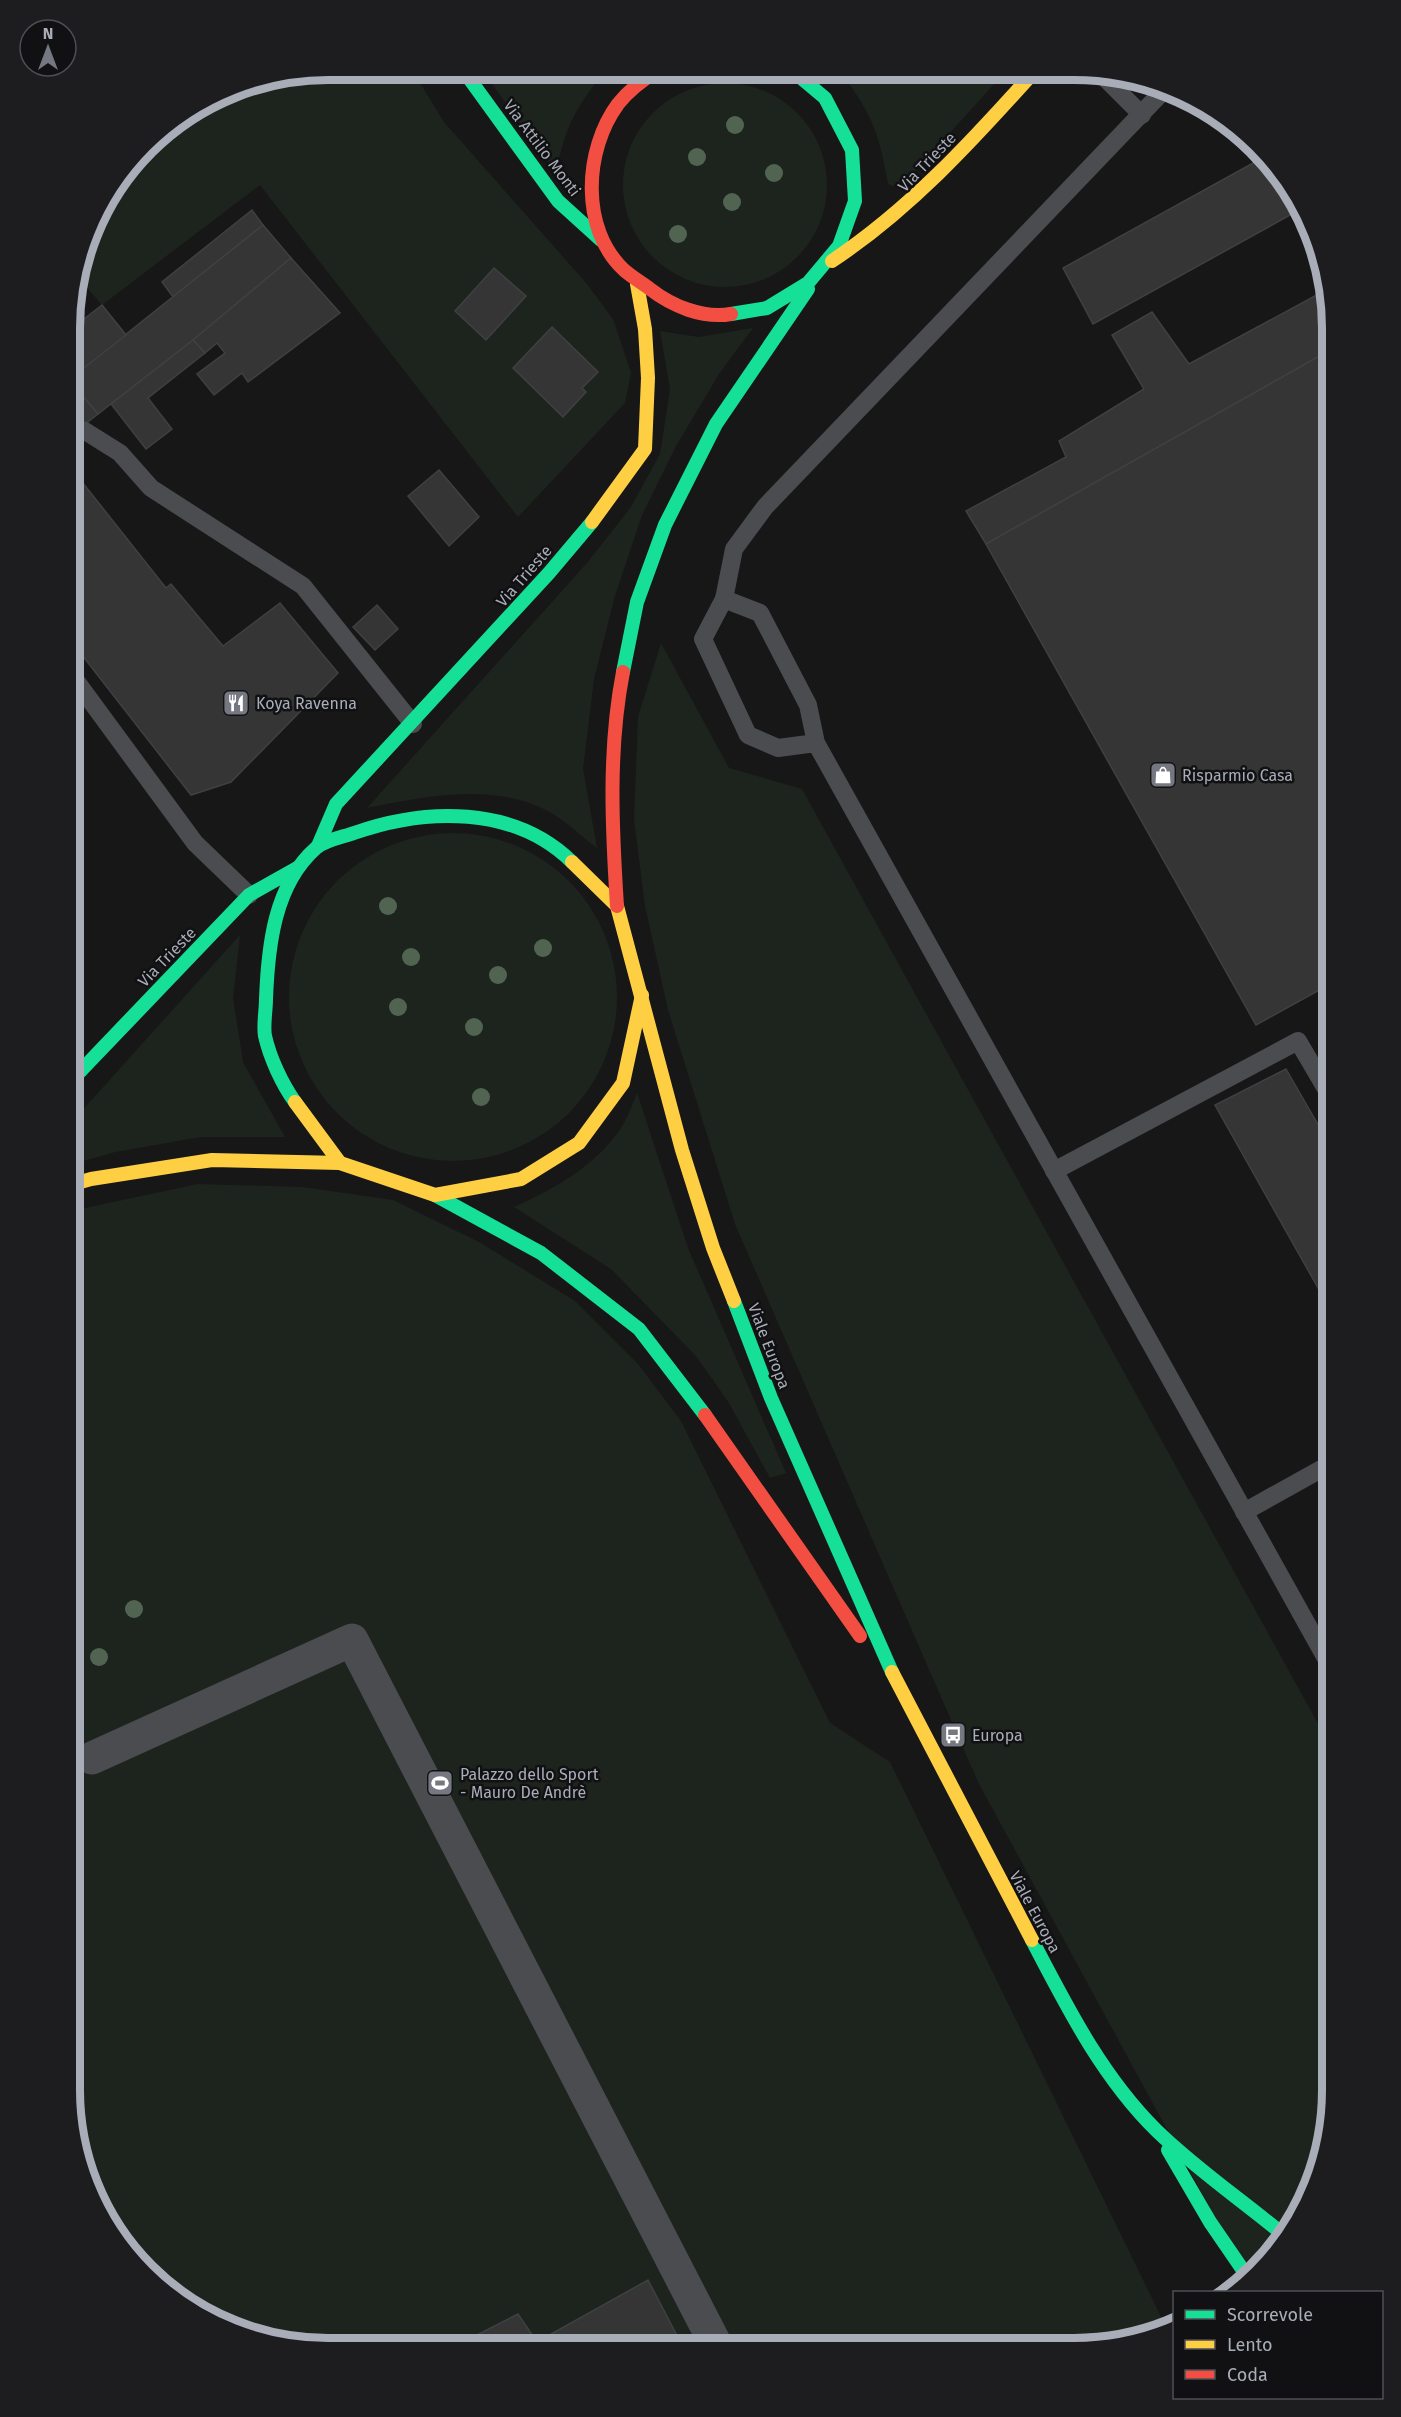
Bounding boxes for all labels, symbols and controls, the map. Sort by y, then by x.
north arrow [18,18,78,78]
text: N [43,24,53,43]
street label: Via Attilio Monti [500,96,584,200]
street label: Via Trieste [894,128,960,196]
street label: Via Trieste [492,541,556,611]
restaurant icon: Koya Ravenna [221,688,251,718]
place label: Koya Ravenna [256,694,357,713]
shop icon: Risparmio Casa [1148,760,1178,790]
place label: Risparmio Casa [1182,766,1293,785]
street label: Via Trieste [134,923,200,991]
street label: Viale Europa [744,1300,794,1392]
bus stop icon: Europa [938,1720,968,1750]
place label: Europa [972,1726,1023,1745]
place label: Palazzo dello Sport - Mauro De Andrè [460,1765,599,1802]
sports icon: Palazzo dello Sport - Mauro De Andrè [425,1768,455,1798]
street label: Viale Europa [1005,1868,1065,1956]
legend [1173,2291,1383,2399]
text: Scorrevole [1227,2304,1313,2326]
text: Lento [1227,2334,1273,2356]
text: Coda [1227,2364,1268,2386]

